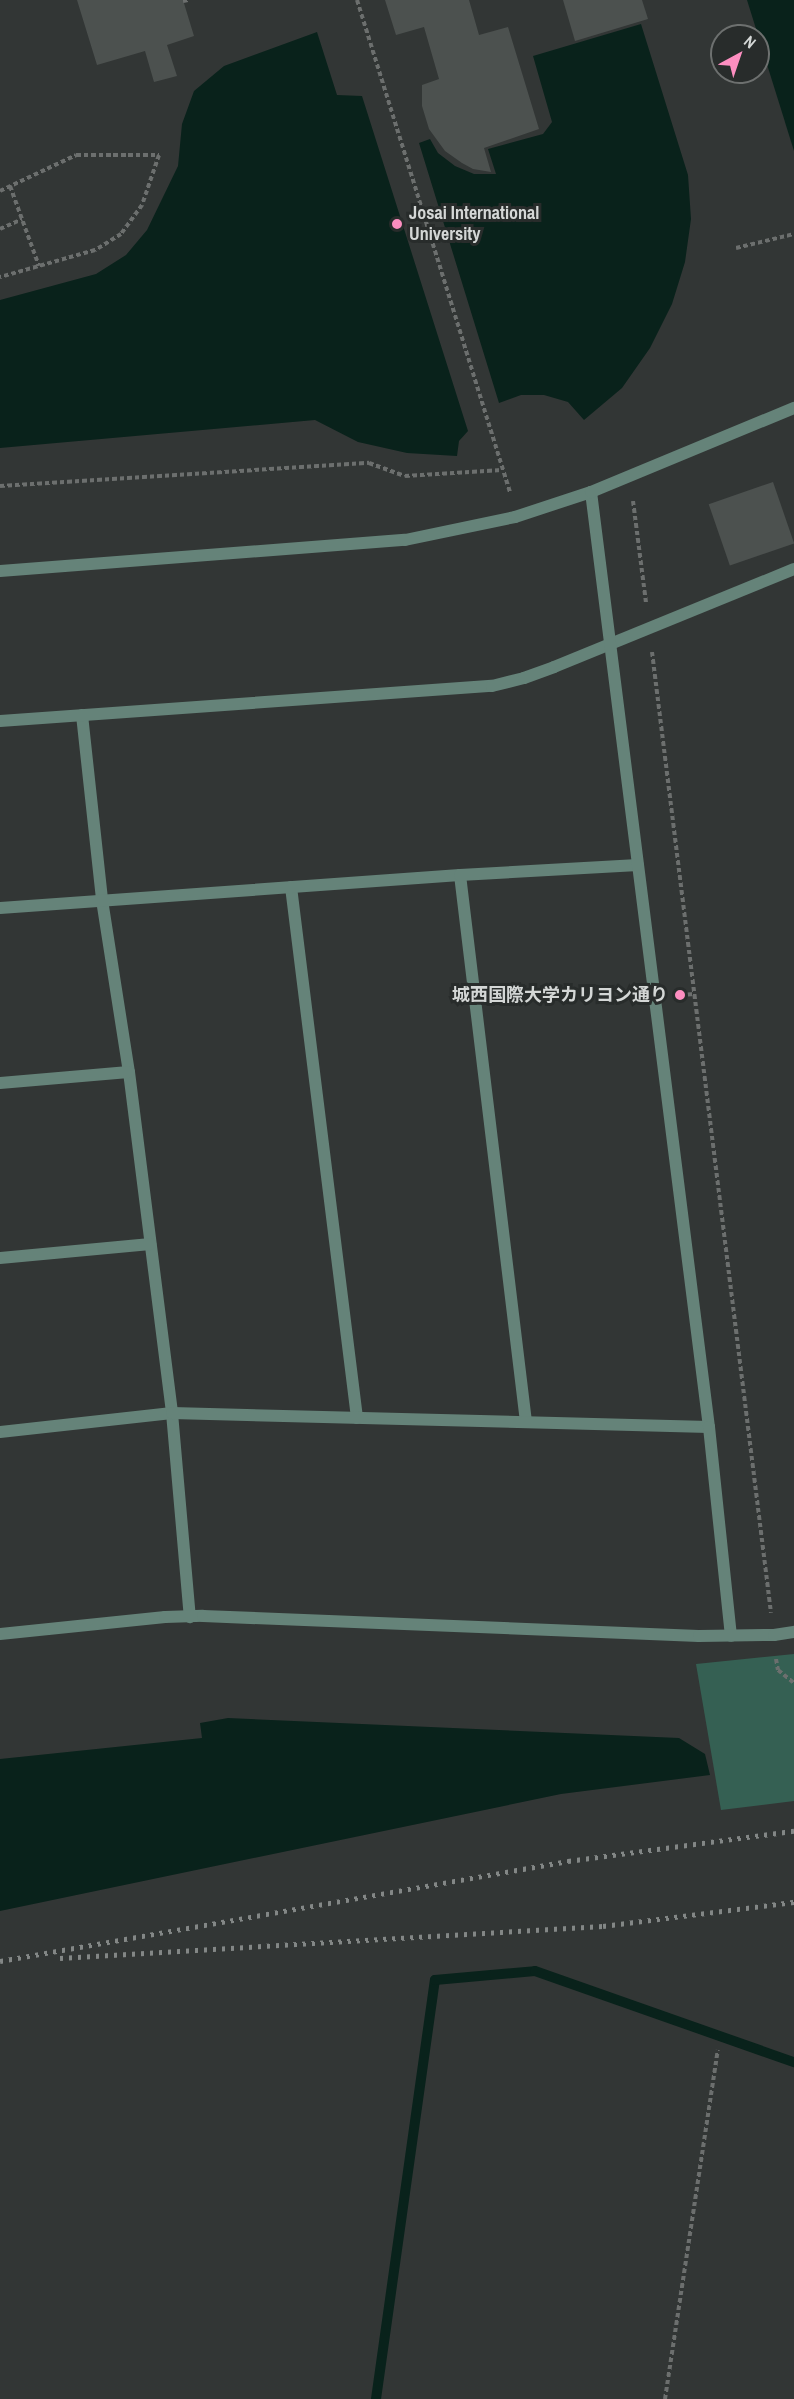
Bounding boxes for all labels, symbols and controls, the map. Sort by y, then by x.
north arrow [710,24,770,84]
text: N [740,30,761,53]
place label: Josai International University [409,203,539,246]
marker: Josai International University [390,217,404,231]
place label: 城西国際大学カリヨン通り [452,984,668,1006]
marker: 城西国際大学カリヨン通り [673,988,687,1002]

